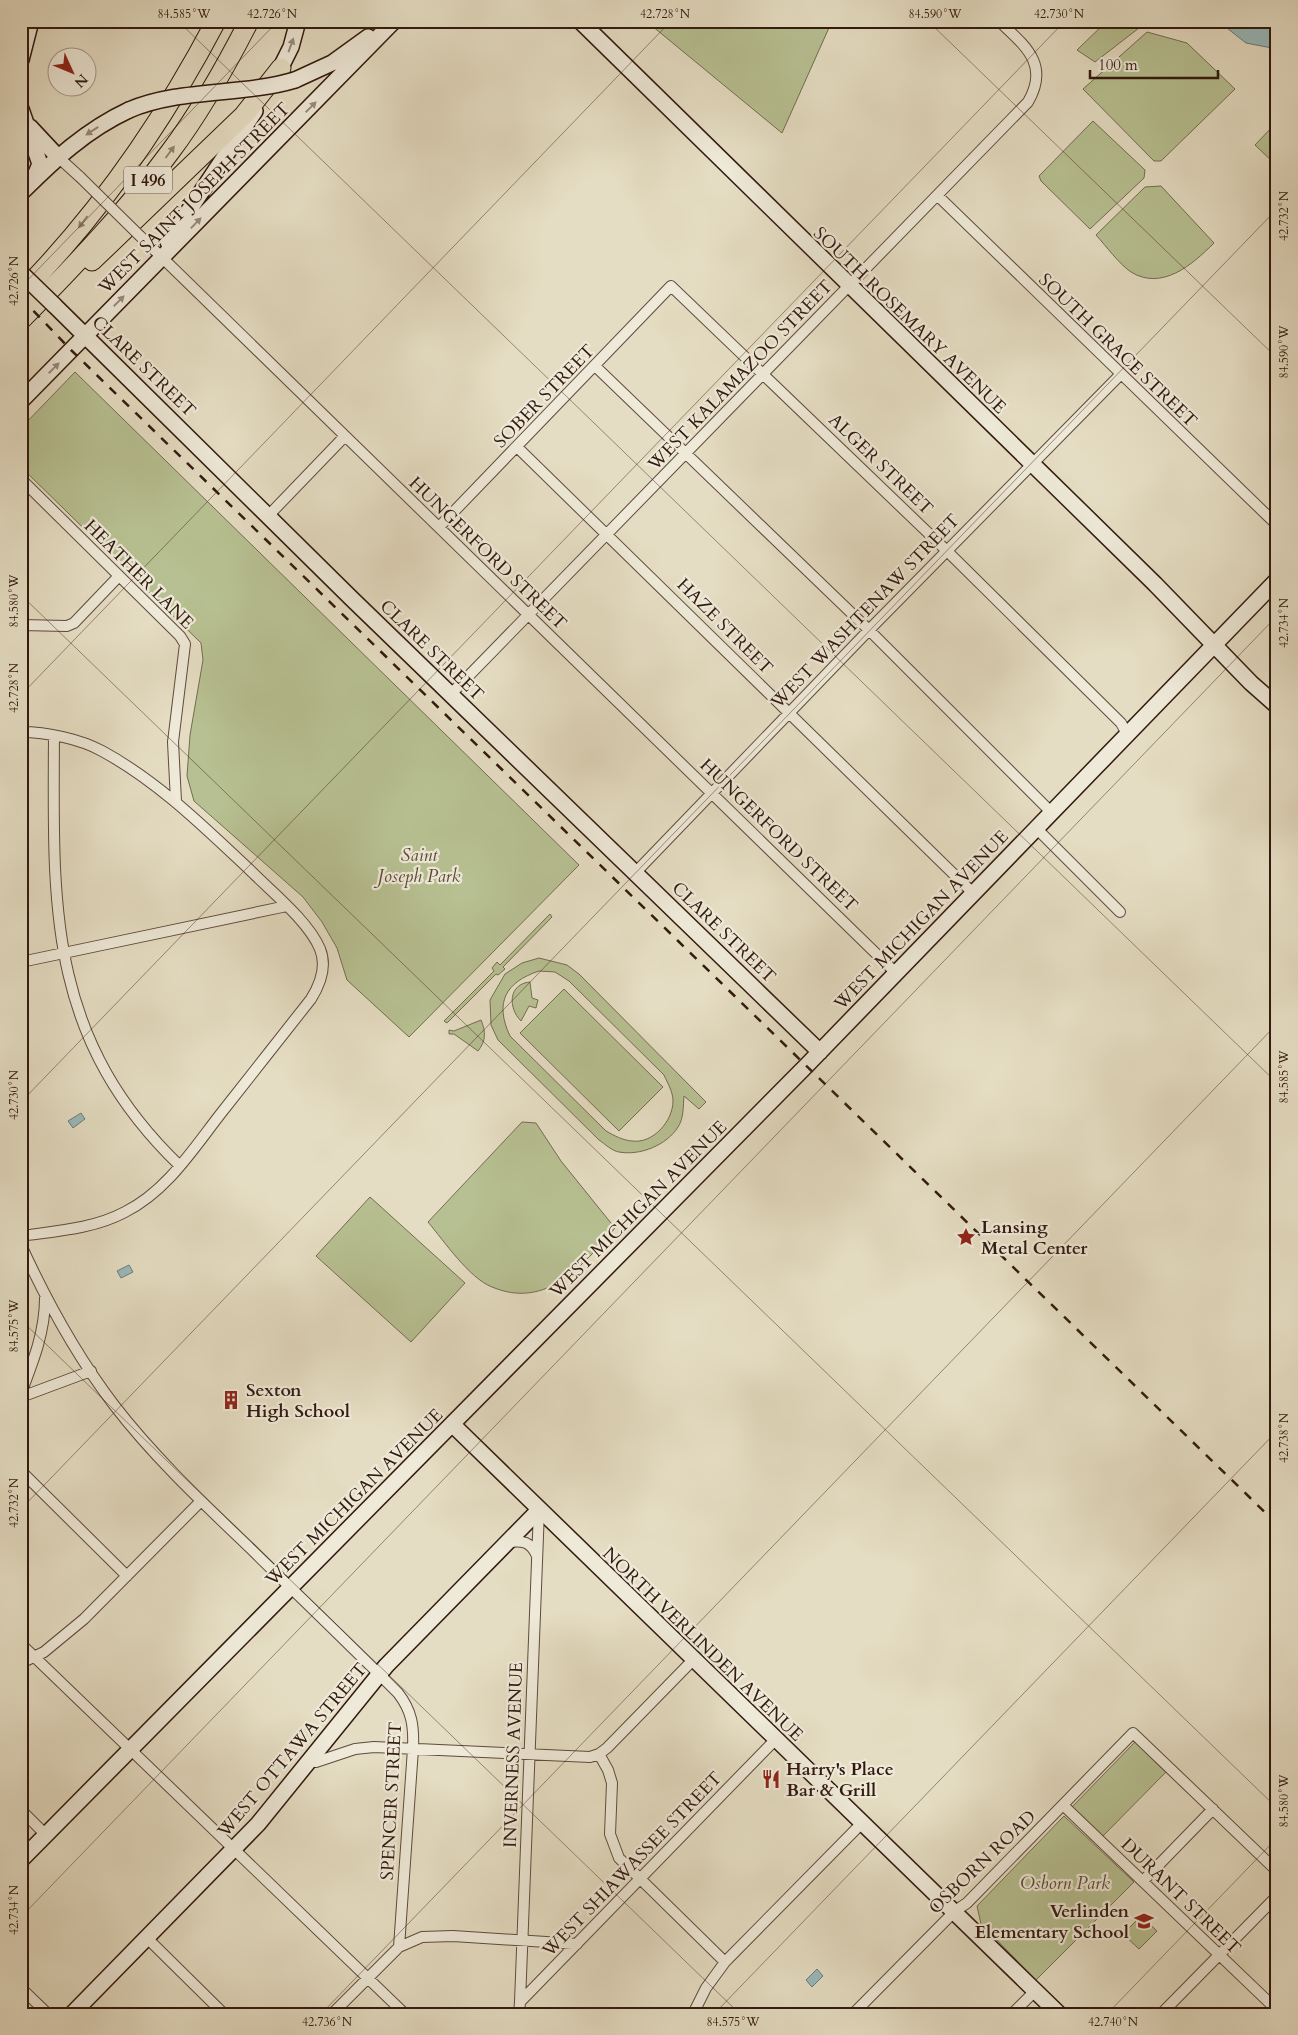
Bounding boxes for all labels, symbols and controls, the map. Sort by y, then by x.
text: 84.585°W [157,6,211,22]
text: 42.726°N [247,6,298,22]
text: 42.728°N [640,6,691,22]
text: 84.590°W [908,6,962,22]
text: 42.730°N [1034,6,1085,22]
one-way arrow [287,37,295,52]
north arrow [48,48,98,98]
scale bar [1090,48,1218,80]
text: 100 m [1098,55,1138,75]
text: N [70,70,92,92]
street label: WEST SAINT JOSEPH STREET [92,97,296,300]
one-way arrow [304,102,316,114]
one-way arrow [85,126,98,135]
one-way arrow [164,146,175,159]
road number: I 496 [124,166,172,194]
text: 42.732°N [1276,190,1292,241]
one-way arrow [78,215,88,229]
one-way arrow [190,217,202,229]
street label: SOUTH ROSEMARY AVENUE [808,221,1012,419]
text: 42.726°N [6,255,22,306]
street label: SOUTH GRACE STREET [1033,268,1202,433]
street label: WEST KALAMAZOO STREET [642,274,838,477]
one-way arrow [113,295,125,307]
street label: CLARE STREET [86,310,201,423]
text: 84.590°W [1276,325,1292,379]
street label: SOBER STREET [488,339,600,454]
one-way arrow [47,363,59,375]
street label: ALGER STREET [823,408,938,521]
street label: HUNGERFORD STREET [403,471,572,636]
street label: WEST WASHTENAW STREET [765,508,965,715]
street label: HEATHER LANE [78,514,199,635]
street label: HAZE STREET [671,573,778,680]
text: 84.580°W [6,574,22,628]
street label: CLARE STREET [374,594,489,707]
text: 42.734°N [1276,597,1292,648]
text: 42.728°N [6,662,22,713]
street label: HUNGERFORD STREET [694,753,863,918]
street label: WEST MICHIGAN AVENUE [828,825,1014,1017]
park label: Saint Joseph Park [373,843,461,889]
street label: CLARE STREET [666,876,781,989]
text: 84.585°W [1276,1050,1292,1104]
text: 42.730°N [6,1069,22,1120]
street label: WEST MICHIGAN AVENUE [543,1115,733,1304]
place label: Lansing Metal Center [981,1215,1088,1261]
place icon: Lansing Metal Center [955,1226,977,1248]
text: 84.575°W [6,1299,22,1353]
place label: Sexton High School [246,1378,350,1424]
building icon: Sexton High School [220,1389,242,1411]
street label: WEST MICHIGAN AVENUE [259,1403,449,1592]
text: 42.738°N [1276,1412,1292,1463]
text: 42.732°N [6,1477,22,1528]
street label: NORTH VERLINDEN AVENUE [597,1542,808,1747]
street label: WEST OTTAWA STREET [211,1658,373,1844]
street label: INVERNESS AVENUE [498,1662,529,1848]
street label: SPENCER STREET [375,1721,408,1881]
place label: Harry's Place Bar & Grill [786,1757,894,1803]
street label: WEST SHIAWASSEE STREET [536,1766,728,1963]
restaurant icon: Harry's Place Bar & Grill [760,1768,782,1790]
text: 84.580°W [1276,1774,1292,1828]
street label: OSBORN ROAD [923,1805,1042,1920]
street label: DURANT STREET [1115,1832,1246,1960]
park label: Osborn Park [1020,1871,1110,1896]
text: 42.734°N [6,1884,22,1935]
place label: Verlinden Elementary School [975,1899,1129,1945]
school or university icon: Verlinden Elementary School [1133,1910,1155,1932]
text: 42.736°N [302,2014,353,2030]
text: 84.575°W [706,2014,760,2030]
text: 42.740°N [1088,2014,1139,2030]

